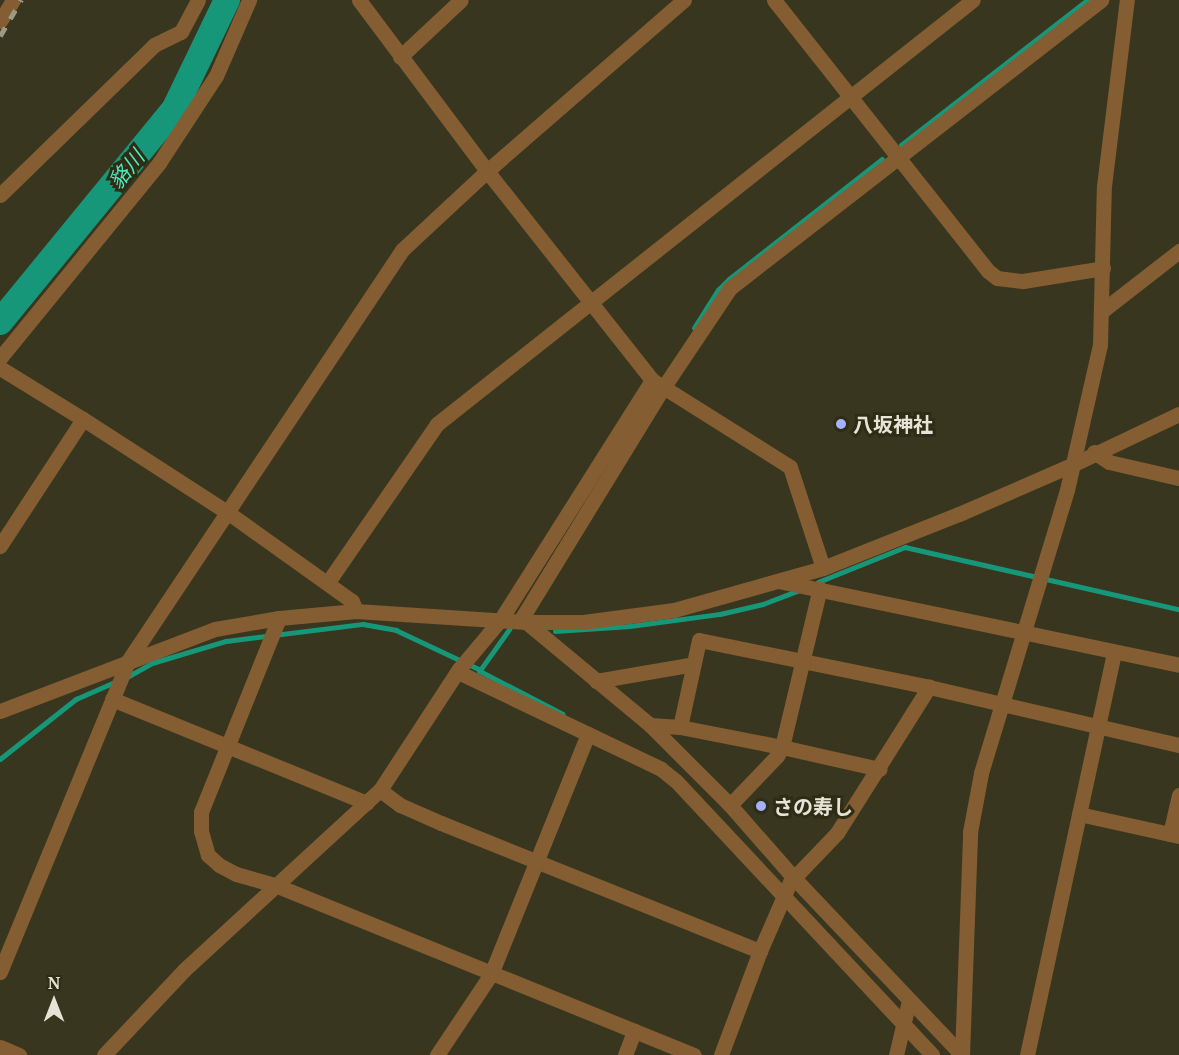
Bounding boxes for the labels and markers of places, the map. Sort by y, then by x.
place label: 八坂神社 [853,412,933,436]
marker: 八坂神社 [834,417,848,431]
place label: さの寿し [773,794,853,818]
marker: さの寿し [754,799,768,813]

